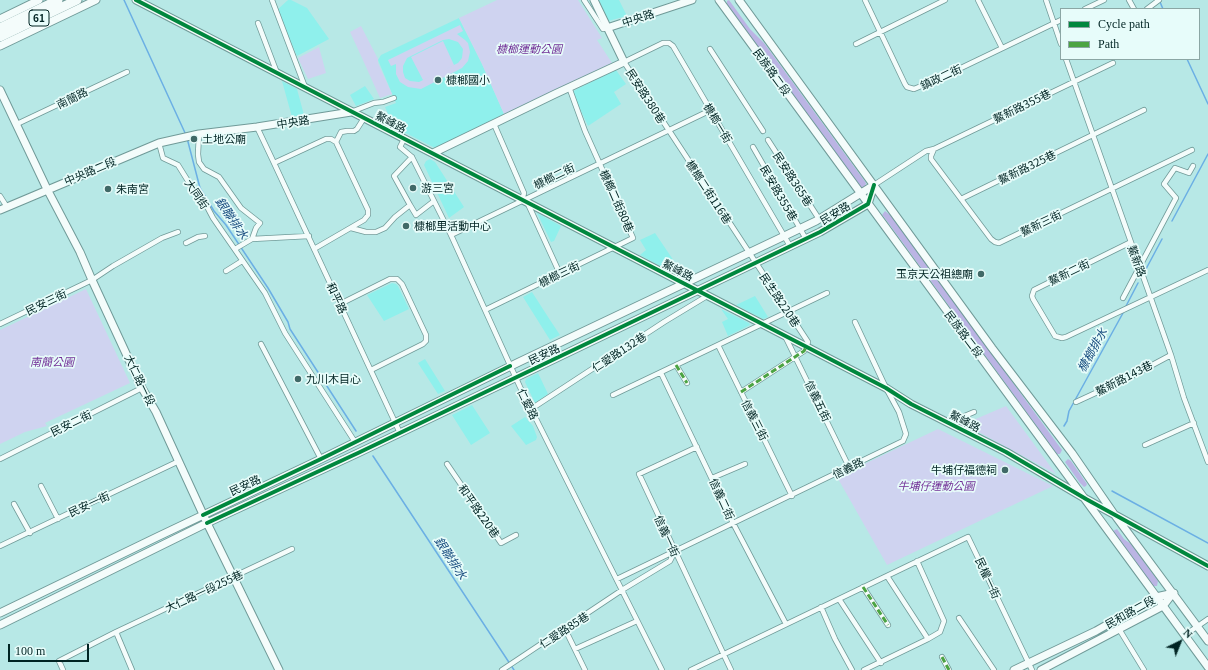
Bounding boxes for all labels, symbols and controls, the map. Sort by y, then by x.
street label: 中央路 [620,7,656,29]
legend [1060,8,1200,60]
road number: 61 [29,10,49,26]
text: Cycle path [1098,17,1150,31]
text: Path [1098,37,1119,51]
park label: 槺榔運動公園 [496,42,562,56]
street label: 民族路二段 [750,46,794,98]
street label: 鎮政二街 [918,62,964,92]
street label: 民安路380巷 [623,66,669,126]
place label: 槺榔國小 [446,73,490,87]
marker: 槺榔國小 [433,75,443,85]
street label: 南簡路 [54,85,90,111]
street label: 鰲新路355巷 [991,86,1053,126]
street label: 槺榔一街 [701,101,735,145]
street label: 鰲峰路 [373,109,409,135]
street label: 中央路 [276,113,310,131]
place label: 土地公廟 [202,132,246,146]
marker: 土地公廟 [189,134,199,144]
street label: 鰲新路325巷 [996,147,1058,187]
street label: 民安路365巷 [770,149,816,209]
street label: 中央路二段 [62,154,118,188]
street label: 槺榔二街116巷 [683,158,735,226]
street label: 槺榔二街 [531,160,577,192]
street label: 民安路355巷 [758,163,800,223]
street label: 槺榔二街80巷 [597,168,637,234]
street label: 大同街 [182,177,212,211]
place label: 游三宮 [421,181,454,195]
place label: 朱南宮 [116,182,149,196]
marker: 游三宮 [408,183,418,193]
marker: 朱南宮 [103,184,113,194]
water label: 銀聯排水 [213,194,251,242]
street label: 民安路 [817,199,853,227]
street label: 鰲新三街 [1018,207,1064,239]
place label: 槺榔里活動中心 [414,219,491,233]
marker: 槺榔里活動中心 [401,221,411,231]
street label: 鰲新路 [1125,243,1149,279]
street label: 鰲新二街 [1046,256,1092,288]
street label: 鰲峰路 [660,257,696,283]
street label: 槺榔三街 [536,258,582,290]
place label: 玉京天公祖總廟 [896,267,973,281]
marker: 玉京天公祖總廟 [976,269,986,279]
street label: 民生路220巷 [757,270,803,330]
street label: 和平路 [324,280,350,316]
street label: 民安三街 [23,286,69,318]
street label: 民族路二段 [942,308,986,360]
water label: 槺榔排水 [1074,326,1110,374]
street label: 仁愛路132巷 [589,329,649,375]
street label: 民安路 [526,341,562,367]
street label: 大仁路一段 [122,352,158,408]
park label: 南簡公園 [30,355,74,369]
street label: 鰲新路143巷 [1093,358,1155,398]
place label: 九川木目心 [306,372,361,386]
marker: 九川木目心 [293,374,303,384]
street label: 信義五街 [802,378,834,424]
street label: 仁愛路 [515,386,541,422]
street label: 信義三街 [739,397,771,443]
street label: 民安二街 [48,407,94,439]
street label: 鰲峰路 [947,408,983,434]
street label: 信義路 [830,455,866,481]
place label: 牛埔仔福德祠 [931,463,997,477]
marker: 牛埔仔福德祠 [1000,465,1010,475]
street label: 民安路 [227,472,263,498]
street label: 信義二街 [707,476,737,522]
park label: 牛埔仔運動公園 [898,479,974,493]
street label: 和平路220巷 [456,482,502,540]
street label: 民安一街 [66,489,112,519]
street label: 信義一街 [652,513,682,559]
water label: 銀聯排水 [432,534,470,582]
street label: 民權一街 [973,555,1003,601]
street label: 大仁路一段255巷 [163,567,245,615]
street label: 民和路二段 [1103,593,1157,631]
street label: 仁愛路85巷 [537,609,591,651]
north arrow [1160,622,1200,662]
text: N [1181,626,1195,640]
scale bar [10,636,91,662]
text: 100 m [15,644,45,658]

